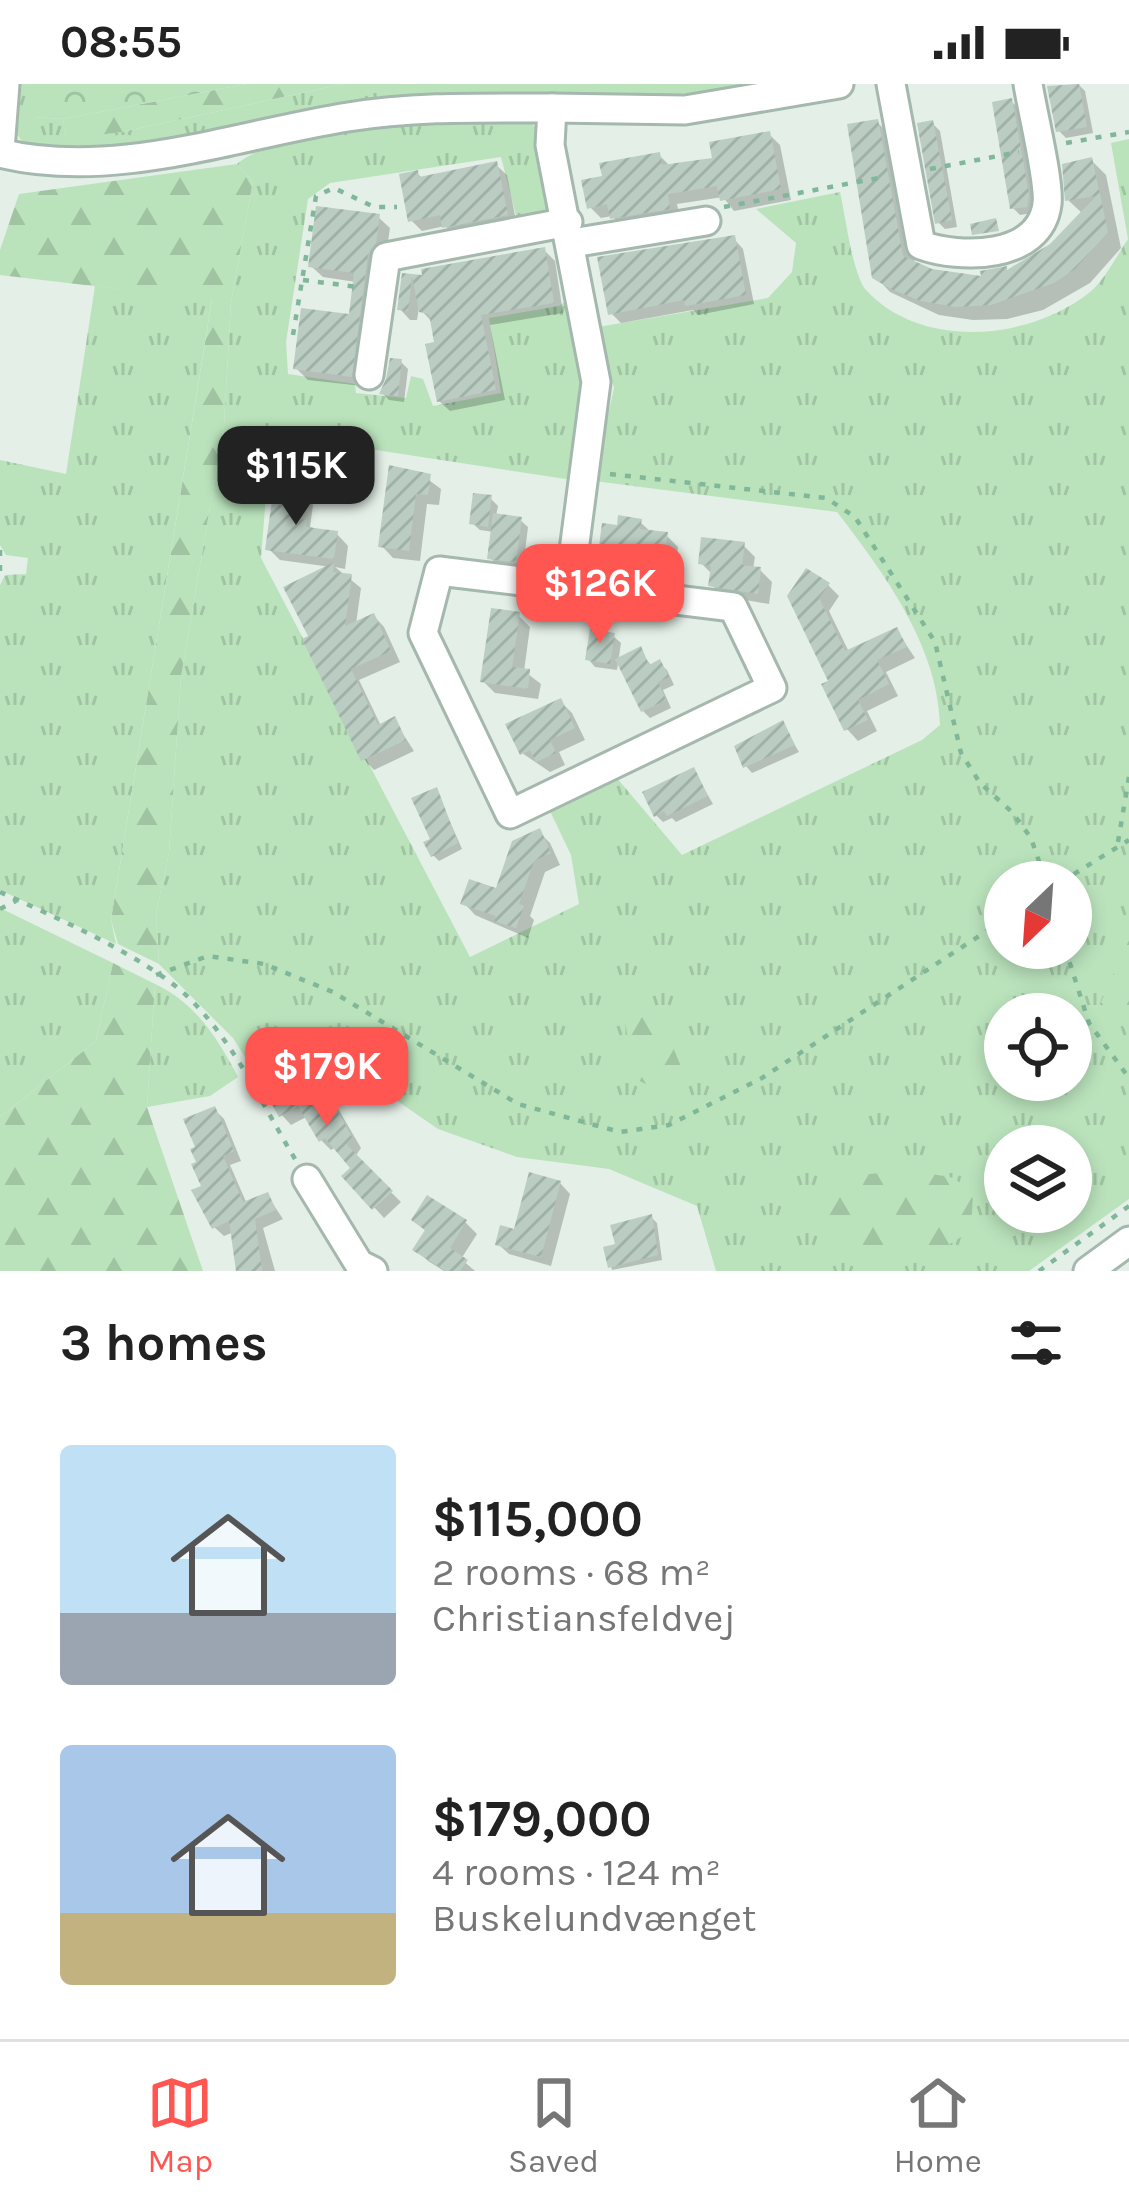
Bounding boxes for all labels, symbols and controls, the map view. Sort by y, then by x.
text: 08:55 [60,16,182,68]
pin: $115K [212,426,380,528]
text: $115K [245,442,347,488]
pin: $126K [516,544,684,646]
text: $126K [543,560,657,606]
north arrow [984,861,1092,969]
map controls [984,861,1092,1233]
button: locate [984,993,1092,1101]
pin: $179K [243,1027,411,1129]
text: $179K [272,1043,382,1089]
button: layers [984,1125,1092,1233]
icon: filters [1003,1310,1069,1376]
text: 3 homes [60,1313,268,1373]
text: $115,000 [432,1489,643,1549]
icon: home [156,1493,300,1637]
text: 2 rooms · 68 m² [432,1549,711,1595]
text: Christiansfeldvej [432,1595,736,1641]
text: $179,000 [432,1789,651,1849]
icon: home [156,1793,300,1937]
text: 4 rooms · 124 m² [432,1849,721,1895]
text: Buskelundvænget [432,1895,756,1941]
tab: Map [147,2070,213,2180]
tab: Saved [508,2070,599,2180]
tab: Home [894,2070,982,2180]

